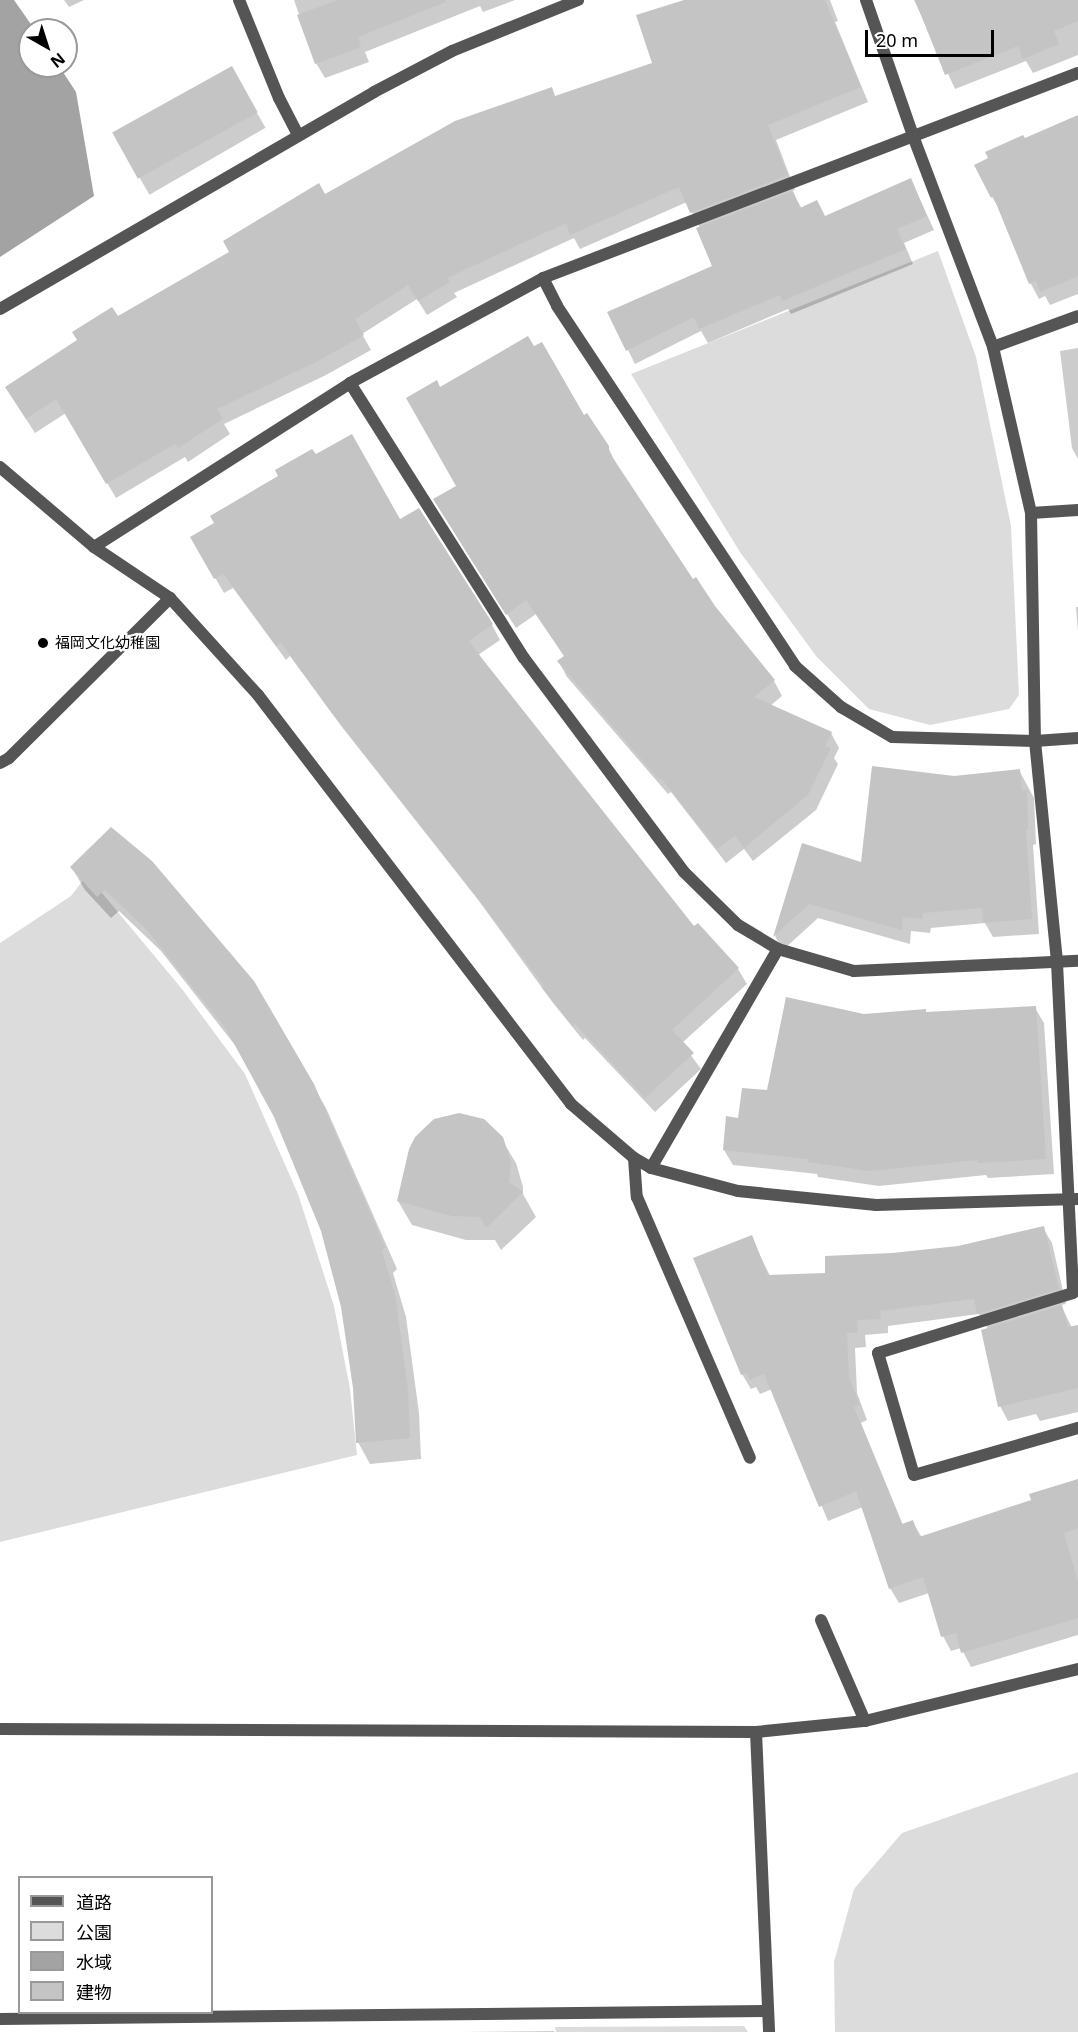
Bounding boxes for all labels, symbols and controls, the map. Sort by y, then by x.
north arrow [18,18,78,78]
scale bar [868,18,997,56]
text: 20 m [876,28,918,52]
text: N [46,48,70,73]
place label: 福岡文化幼稚園 [55,634,160,652]
marker: 福岡文化幼稚園 [36,636,50,650]
legend [18,1876,213,2014]
text: 道路 [76,1890,112,1914]
text: 公園 [76,1920,112,1944]
text: 水域 [76,1950,112,1974]
text: 建物 [76,1980,112,2004]

